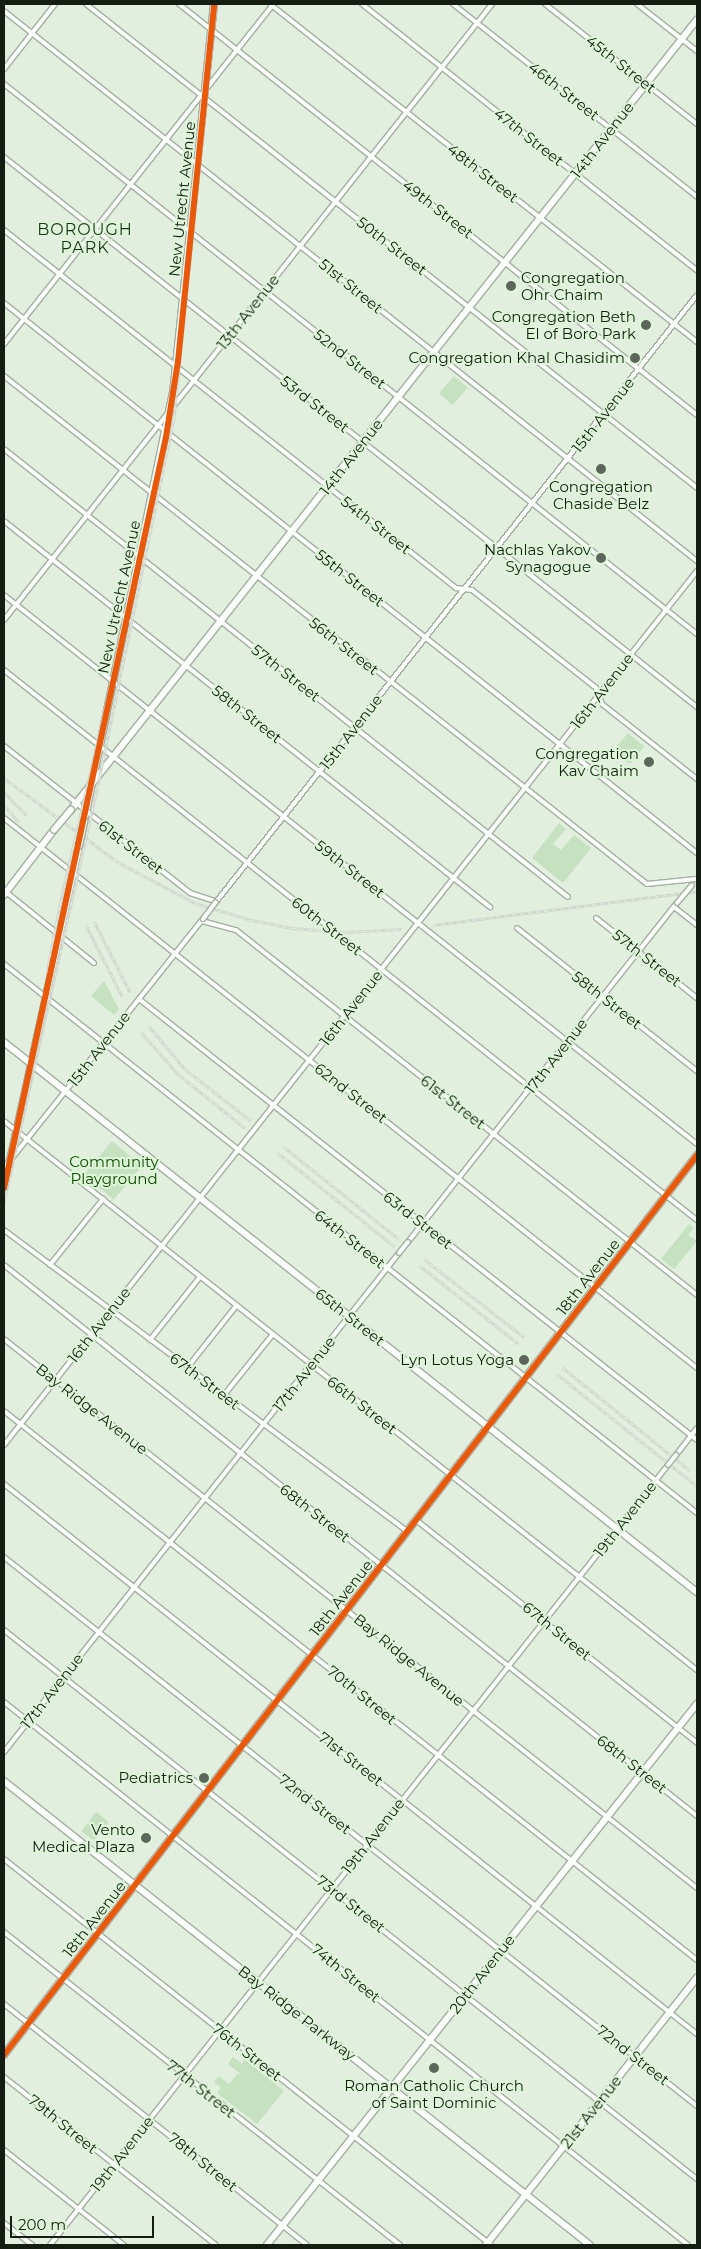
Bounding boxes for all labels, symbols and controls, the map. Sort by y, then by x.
street label: 45th Street [582,31,660,97]
street label: 46th Street [525,58,603,124]
street label: 14th Avenue [567,98,637,182]
street label: 47th Street [491,104,567,170]
street label: New Utrecht Avenue [165,120,199,278]
street label: 48th Street [444,140,522,206]
street label: 49th Street [399,176,477,242]
street label: 50th Street [353,213,431,279]
district label: BOROUGH PARK [36,220,134,258]
street label: 51st Street [316,255,386,317]
place label: Congregation Ohr Chaim [521,268,625,303]
street label: 13th Avenue [213,271,283,353]
marker: Congregation Ohr Chaim [505,280,517,292]
place label: Congregation Beth El of Boro Park [492,307,636,342]
marker: Congregation Beth El of Boro Park [640,319,652,331]
street label: 52nd Street [310,325,390,393]
place label: Congregation Khal Chasidim [409,349,625,367]
marker: Congregation Khal Chasidim [629,352,641,364]
street label: 53rd Street [277,372,353,436]
street label: 15th Avenue [568,374,638,456]
street label: 14th Avenue [316,415,386,499]
marker: Congregation Chaside Belz [595,463,607,475]
place label: Congregation Chaside Belz [549,477,653,512]
street label: 54th Street [337,492,415,558]
street label: New Utrecht Avenue [94,519,144,675]
place label: Nachlas Yakov Synagogue [484,540,591,575]
street label: 55th Street [312,546,388,610]
marker: Nachlas Yakov Synagogue [595,552,607,564]
street label: 56th Street [306,613,382,679]
street label: 57th Street [248,641,324,705]
street label: 16th Avenue [567,649,637,733]
street label: 58th Street [209,681,285,747]
street label: 15th Avenue [316,691,386,773]
place label: Congregation Kav Chaim [535,744,639,779]
marker: Congregation Kav Chaim [643,756,655,768]
street label: 61st Street [95,816,167,878]
street label: 59th Street [312,836,388,902]
street label: 60th Street [288,893,366,959]
street label: 57th Street [609,926,685,990]
street label: 16th Avenue [316,966,386,1050]
street label: 58th Street [569,967,645,1033]
street label: 15th Avenue [64,1008,134,1090]
street label: 17th Avenue [521,1015,591,1097]
street label: 62nd Street [311,1059,391,1127]
street label: 61st Street [417,1071,489,1133]
park label: Community Playground [69,1152,159,1187]
street label: 63rd Street [380,1187,456,1253]
street label: 64th Street [311,1206,389,1272]
street label: 18th Avenue [553,1235,623,1319]
street label: 16th Avenue [64,1283,134,1367]
street label: 65th Street [312,1284,388,1350]
street label: 17th Avenue [269,1333,339,1415]
street label: 67th Street [166,1349,244,1413]
place label: Lyn Lotus Yoga [400,1351,514,1369]
marker: Lyn Lotus Yoga [518,1354,530,1366]
street label: Bay Ridge Avenue [33,1360,151,1458]
street label: 66th Street [323,1372,401,1438]
street label: 19th Avenue [590,1477,660,1561]
street label: 68th Street [276,1480,354,1546]
street label: 18th Avenue [306,1556,376,1640]
street label: 67th Street [519,1598,595,1664]
street label: Bay Ridge Avenue [350,1610,468,1710]
street label: 17th Avenue [17,1650,87,1732]
street label: 70th Street [324,1662,400,1728]
street label: 71st Street [315,1728,387,1790]
street label: 68th Street [593,1731,671,1797]
place label: Pediatrics [119,1769,193,1787]
street label: 72nd Street [275,1770,355,1838]
marker: Pediatrics [197,1771,211,1785]
street label: 19th Avenue [338,1794,408,1878]
place label: Vento Medical Plaza [32,1820,135,1855]
marker: Vento Medical Plaza [139,1831,153,1845]
street label: 73rd Street [313,1872,389,1936]
street label: 18th Avenue [59,1877,129,1961]
street label: 20th Avenue [446,1931,518,2017]
street label: 74th Street [308,1940,384,2006]
street label: Bay Ridge Parkway [235,1962,359,2064]
street label: 76th Street [209,2019,285,2085]
street label: 72nd Street [593,2021,673,2089]
street label: 77th Street [163,2056,239,2122]
marker: Roman Catholic Church of Saint Dominic [428,2062,440,2074]
street label: 21st Avenue [557,2072,625,2152]
place label: Roman Catholic Church of Saint Dominic [344,2076,524,2111]
street label: 79th Street [25,2091,101,2157]
street label: 19th Avenue [87,2112,157,2196]
street label: 78th Street [165,2129,241,2195]
scale bar [12,2206,156,2238]
text: 200 m [18,2215,66,2234]

